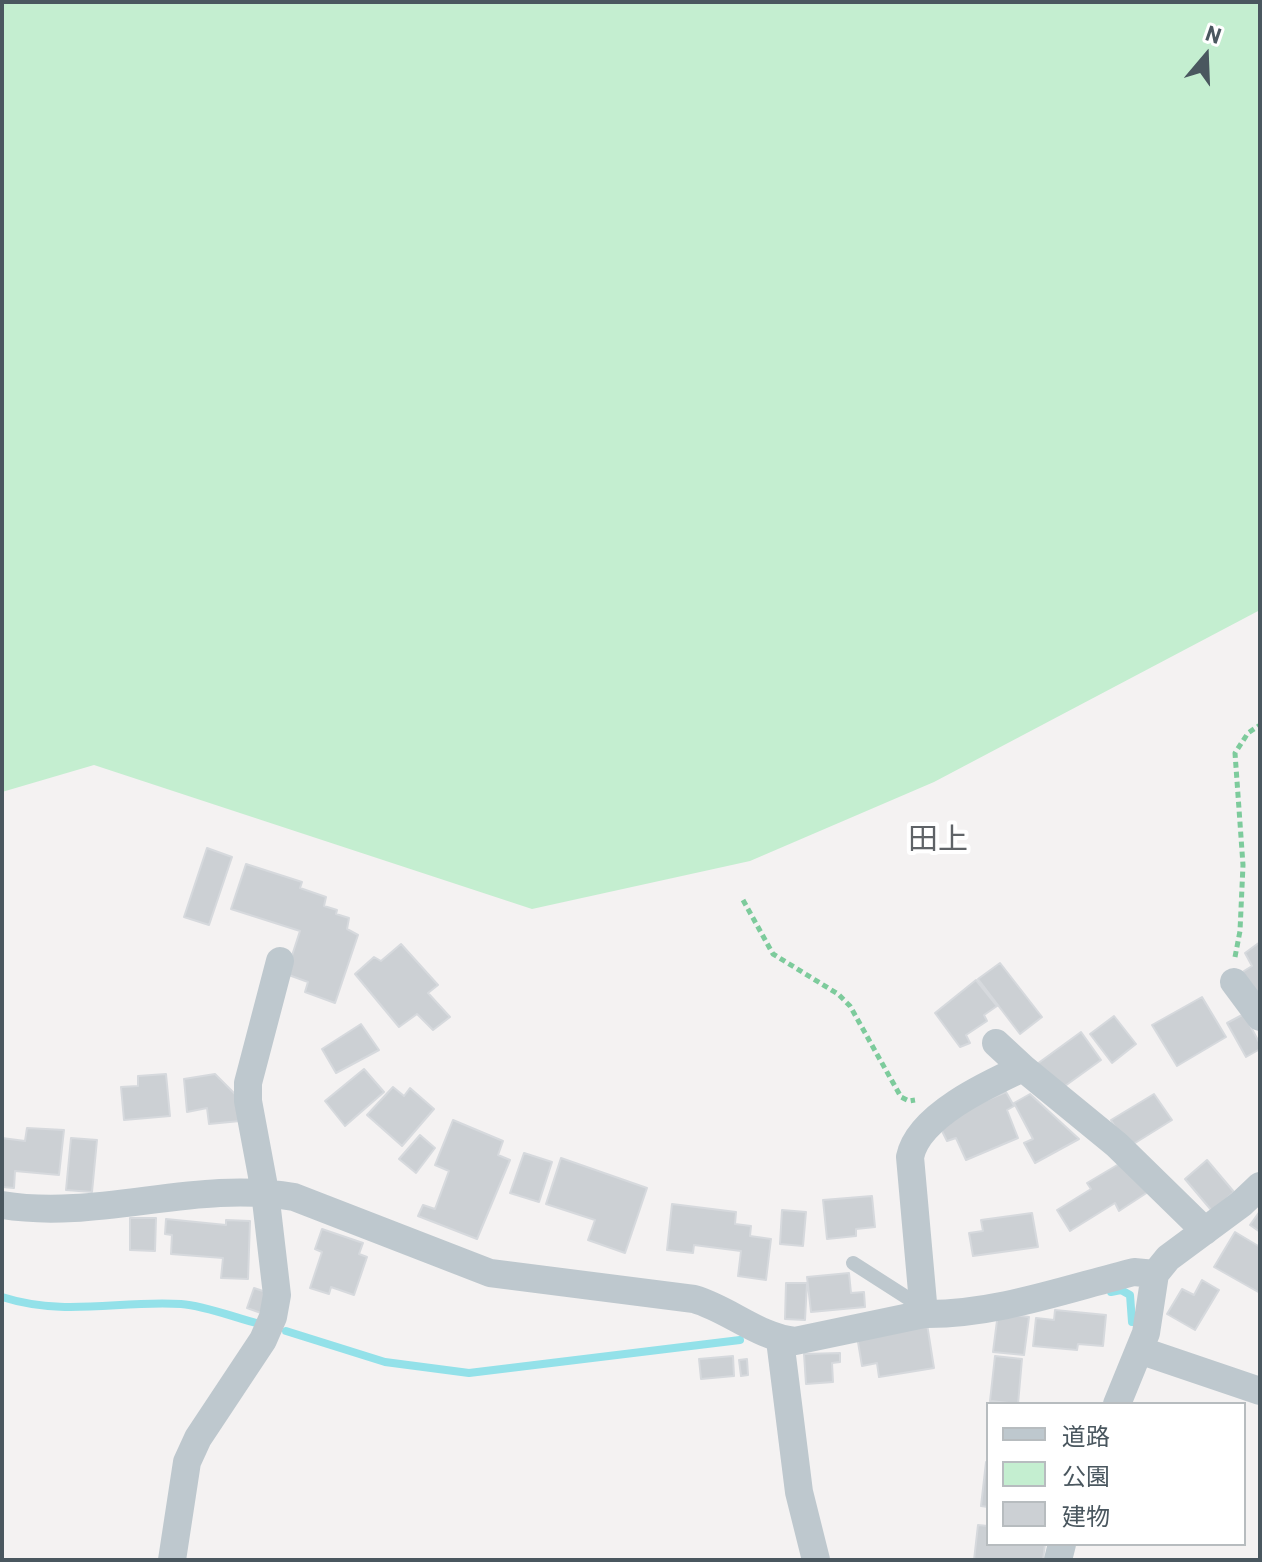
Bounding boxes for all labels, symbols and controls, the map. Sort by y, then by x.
north arrow [1166,16,1246,96]
text: N [1203,19,1225,48]
district label: 田上 [908,821,968,857]
legend [986,1402,1246,1546]
text: 道路 [1062,1421,1110,1450]
text: 公園 [1062,1461,1110,1490]
text: 建物 [1062,1501,1110,1530]

